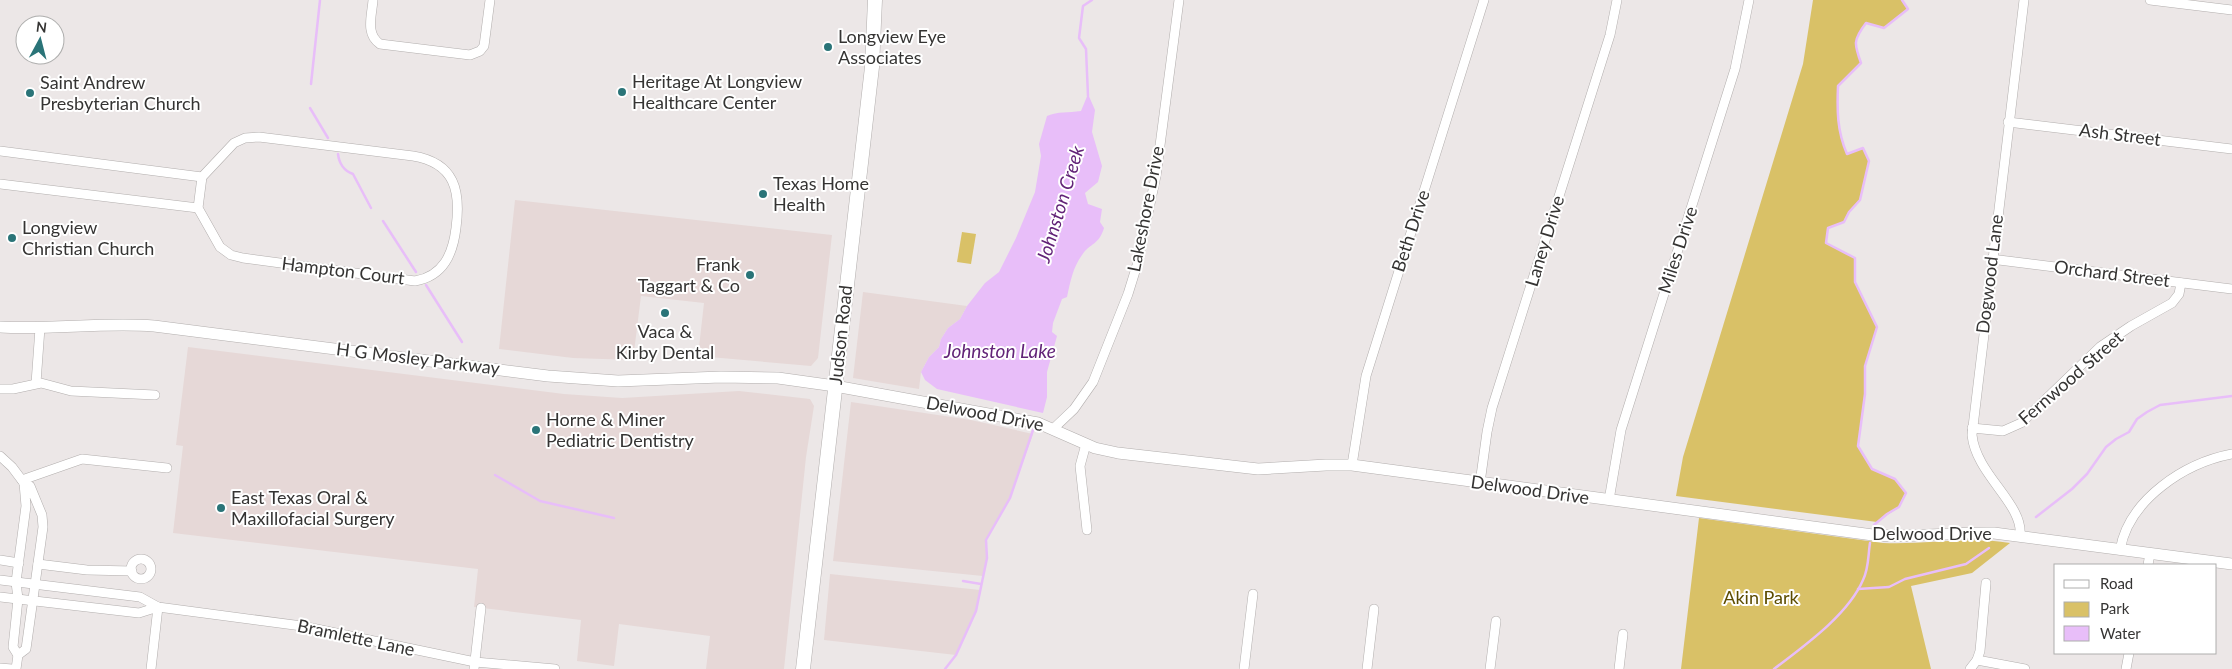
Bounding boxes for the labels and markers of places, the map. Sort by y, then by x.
place label: Longview Eye Associates [838,25,946,68]
marker: Longview Eye Associates [822,41,834,53]
place label: Heritage At Longview Healthcare Center [632,70,802,113]
place label: Saint Andrew Presbyterian Church [40,71,201,114]
marker: Heritage At Longview Healthcare Center [616,86,628,98]
marker: Saint Andrew Presbyterian Church [24,87,36,99]
place label: Texas Home Health [773,172,869,215]
marker: Texas Home Health [757,188,769,200]
place label: Longview Christian Church [22,216,154,259]
marker: Longview Christian Church [6,232,18,244]
place label: Frank Taggart & Co [638,253,741,296]
marker: Frank Taggart & Co [744,269,756,281]
marker: Vaca & Kirby Dental [659,307,671,319]
place label: Vaca & Kirby Dental [616,320,714,363]
place label: Horne & Miner Pediatric Dentistry [546,408,694,451]
marker: Horne & Miner Pediatric Dentistry [530,424,542,436]
place label: East Texas Oral & Maxillofacial Surgery [231,486,395,529]
marker: East Texas Oral & Maxillofacial Surgery [215,502,227,514]

